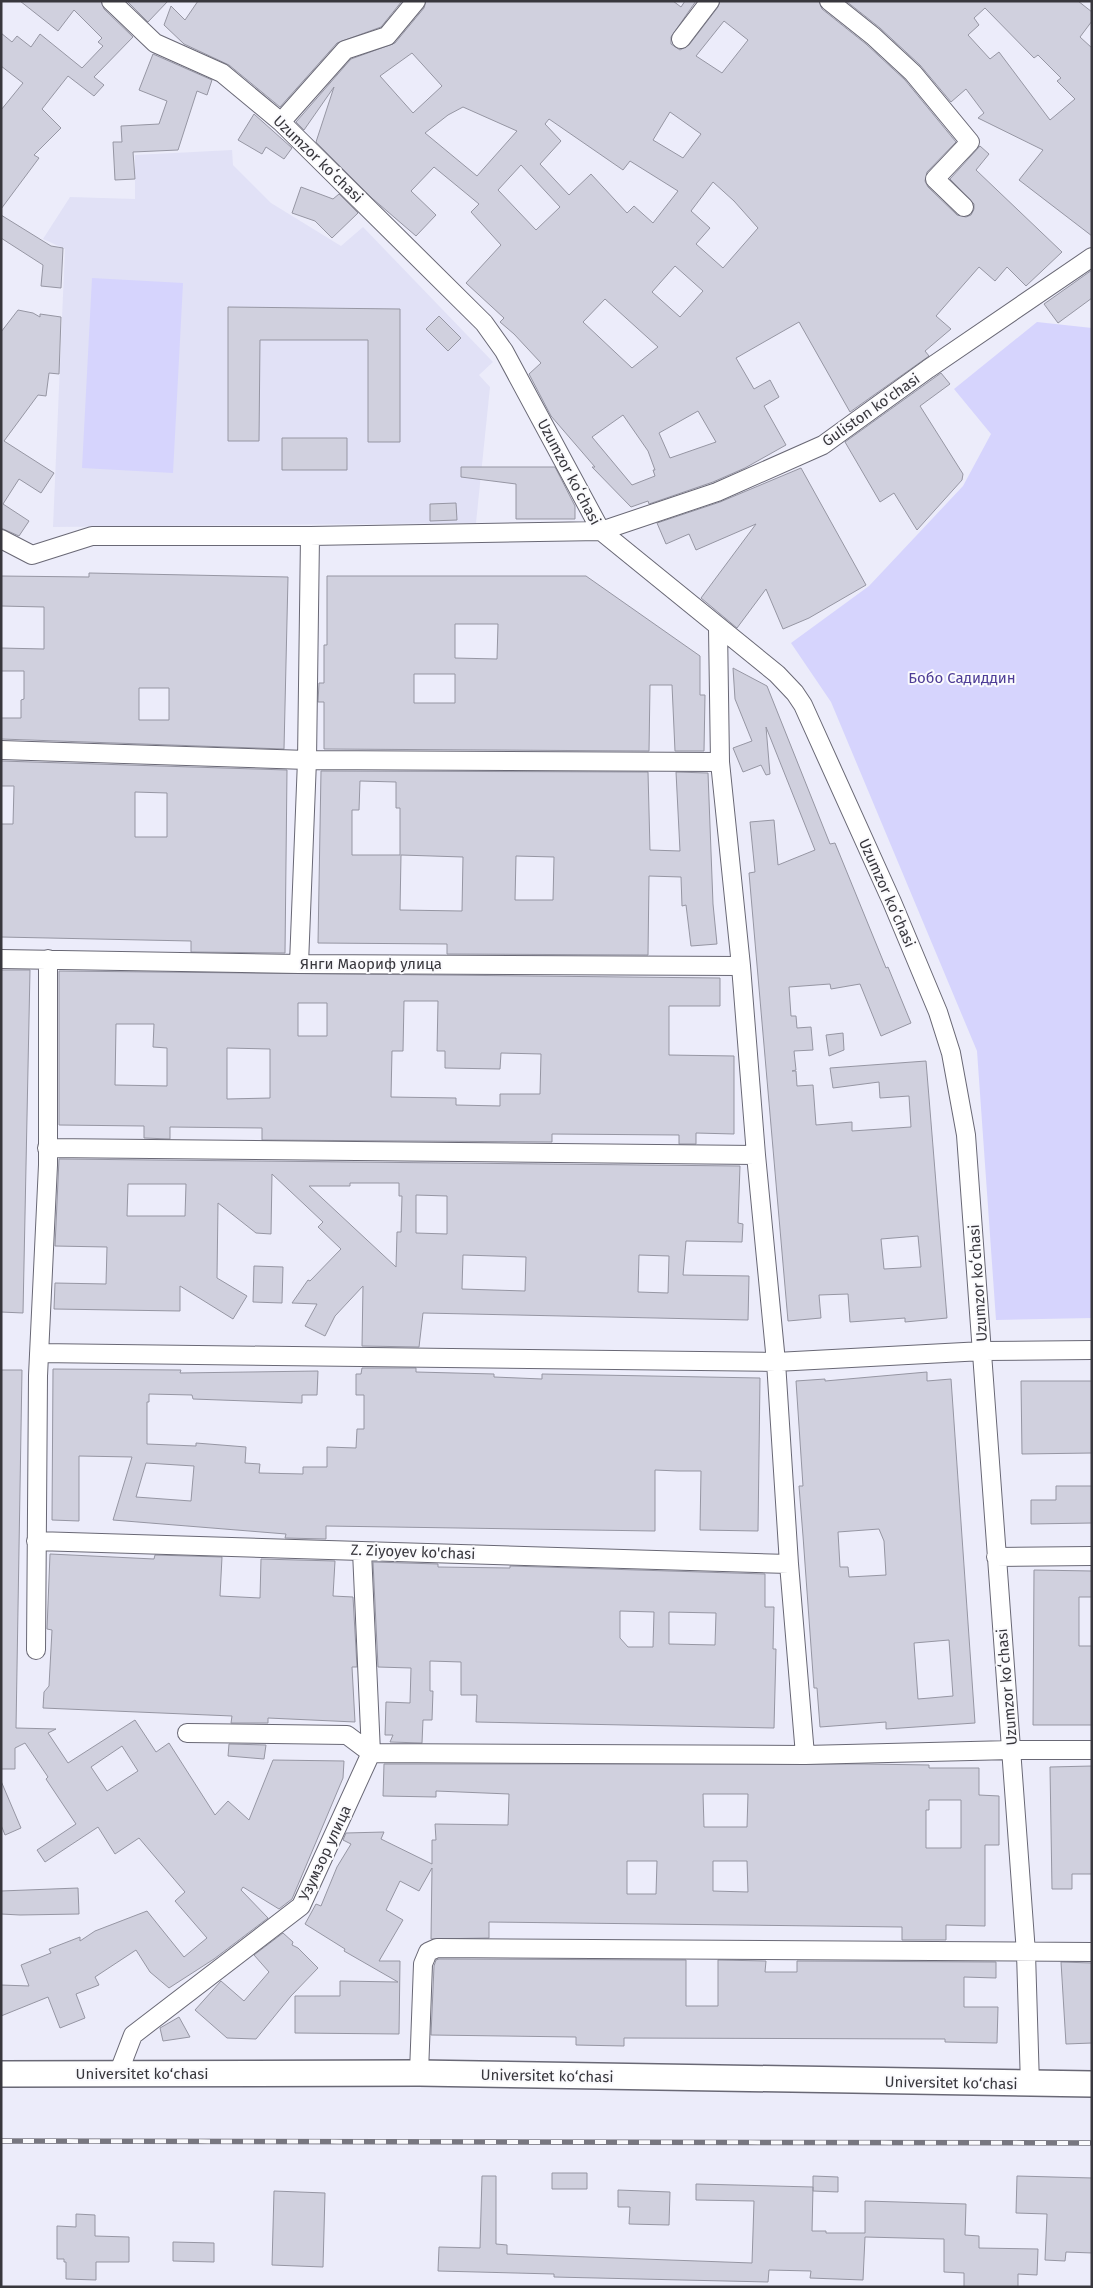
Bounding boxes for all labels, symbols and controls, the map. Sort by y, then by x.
street label: Uzumzor koʻchasi [270,112,366,206]
street label: Guliston ko'chasi [819,370,923,450]
street label: Uzumzor koʻchasi [534,416,604,528]
park label: Бобо Садиддин [908,669,1016,687]
street label: Uzumzor koʻchasi [855,836,919,950]
street label: Янги Маориф улица [300,955,442,973]
street label: Uzumzor koʻchasi [965,1224,991,1342]
street label: Z. Ziyoyev ko'chasi [350,1541,476,1563]
street label: Uzumzor koʻchasi [993,1628,1021,1746]
street label: Узумзор улица [295,1802,355,1904]
street label: Universitet kо‘chasi [76,2065,208,2083]
street label: Universitet kо‘chasi [480,2066,614,2086]
street label: Universitet kо‘chasi [884,2073,1018,2093]

